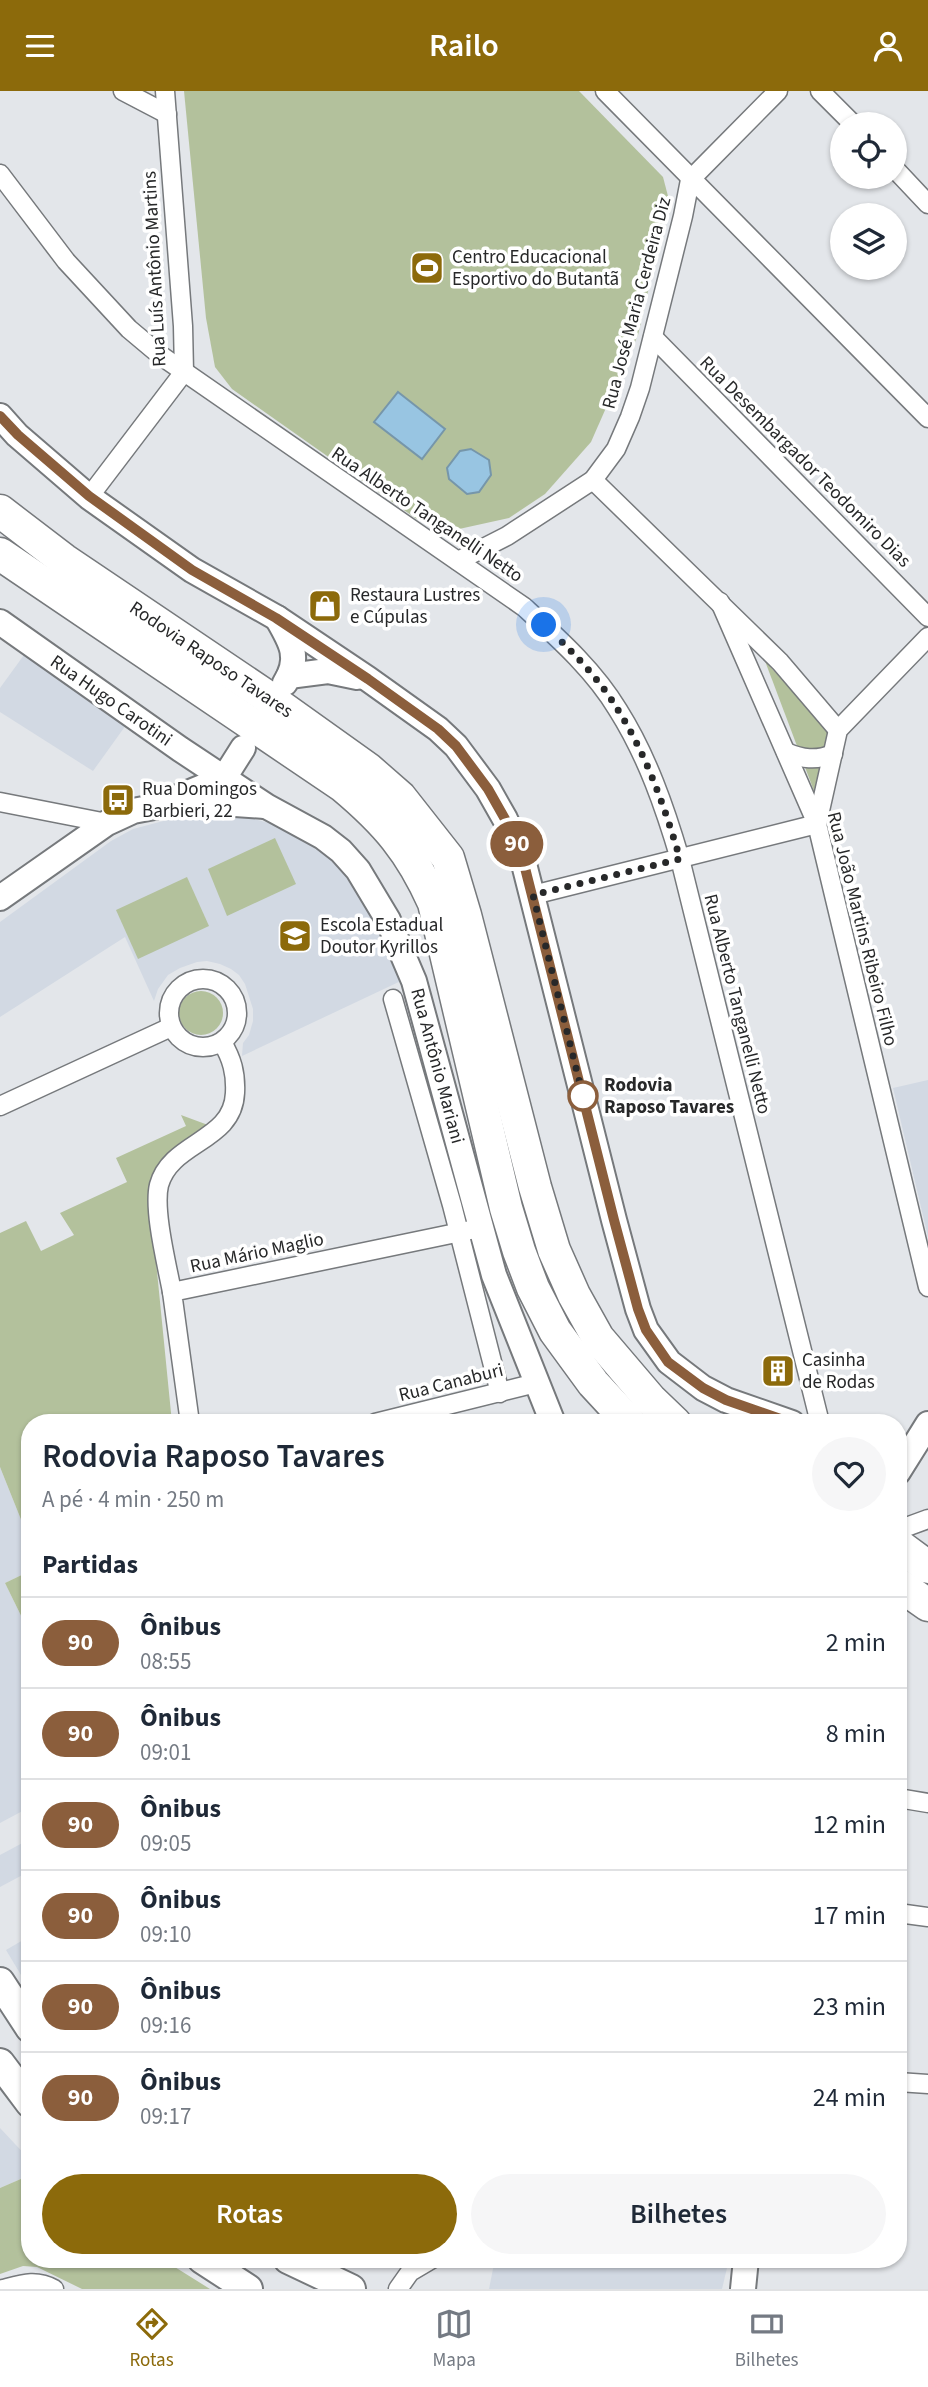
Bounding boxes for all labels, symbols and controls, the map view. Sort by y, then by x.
text: Railo [429,23,499,69]
icon: menu [21,27,59,65]
icon: person [869,27,907,65]
map controls [830,112,907,280]
button: locate [830,112,907,189]
street label: Rua Luís Antônio Martins [136,170,174,368]
street label: Rua José Maria Cerdeira Diz [596,194,678,412]
button: layers [830,203,907,280]
place label: Centro Educacional Esportivo do Butantã [452,244,619,293]
sports icon: Centro Educacional Esportivo do Butantã [408,249,446,287]
street label: Rua Desembargador Teodomiro Dias [693,350,917,574]
street label: Rua Alberto Tanganelli Netto [326,441,528,589]
place label: Restaura Lustres e Cúpulas [350,582,480,631]
shop icon: Restaura Lustres e Cúpulas [306,587,344,625]
street label: Rodovia Raposo Tavares [124,595,298,725]
your location [526,607,561,642]
street label: Rua Hugo Carotini [44,649,178,753]
place label: Rua Domingos Barbieri, 22 [142,776,257,825]
bus stop icon: Rua Domingos Barbieri, 22 [99,781,137,819]
street label: Rua João Martins Ribeiro Filho [820,809,904,1049]
line badge: 90 [486,821,548,867]
text: 90 [504,826,530,861]
street label: Rua Alberto Tanganelli Netto [697,891,777,1117]
place label: Escola Estadual Doutor Kyrillos [320,912,443,961]
school or university icon: Escola Estadual Doutor Kyrillos [276,917,314,955]
street label: Rua Antônio Mariani [403,985,471,1147]
place label: Rodovia Raposo Tavares [604,1072,734,1121]
marker: Rodovia Raposo Tavares [568,1081,598,1111]
street label: Rua Mário Maglio [188,1226,326,1280]
place label: Casinha de Rodas [802,1347,875,1396]
building icon: Casinha de Rodas [759,1352,797,1390]
street label: Rua Canaburi [396,1357,506,1409]
text: Rodovia Raposo Tavares [42,1433,385,1480]
button: heart [812,1437,886,1511]
text: A pé · 4 min · 250 m [42,1483,224,1516]
text: Partidas [42,1546,138,1583]
text: Ônibus [140,1608,221,1645]
text: 2 min [826,1624,886,1661]
text: 90 [68,1625,93,1660]
text: 08:55 [140,1645,191,1678]
text: Ônibus [140,1699,221,1736]
text: 8 min [826,1715,886,1752]
text: 90 [68,1716,93,1751]
text: 09:01 [140,1736,191,1769]
text: Ônibus [140,1790,221,1827]
text: 12 min [813,1806,886,1843]
text: 90 [68,1807,93,1842]
text: 09:05 [140,1827,191,1860]
text: Ônibus [140,1881,221,1918]
text: 17 min [813,1897,886,1934]
text: 90 [68,1898,93,1933]
text: 09:10 [140,1918,191,1951]
text: Ônibus [140,1972,221,2009]
text: 23 min [813,1988,886,2025]
text: 90 [68,1989,93,2024]
text: 09:16 [140,2009,191,2042]
text: Ônibus [140,2063,221,2100]
text: 24 min [813,2079,886,2116]
text: 90 [68,2080,93,2115]
text: 09:17 [140,2100,191,2133]
button: Rotas [42,2174,457,2254]
button: Bilhetes [471,2174,886,2254]
tab: Rotas [129,2305,174,2374]
tab: Mapa [433,2305,476,2374]
tab: Bilhetes [735,2305,799,2374]

